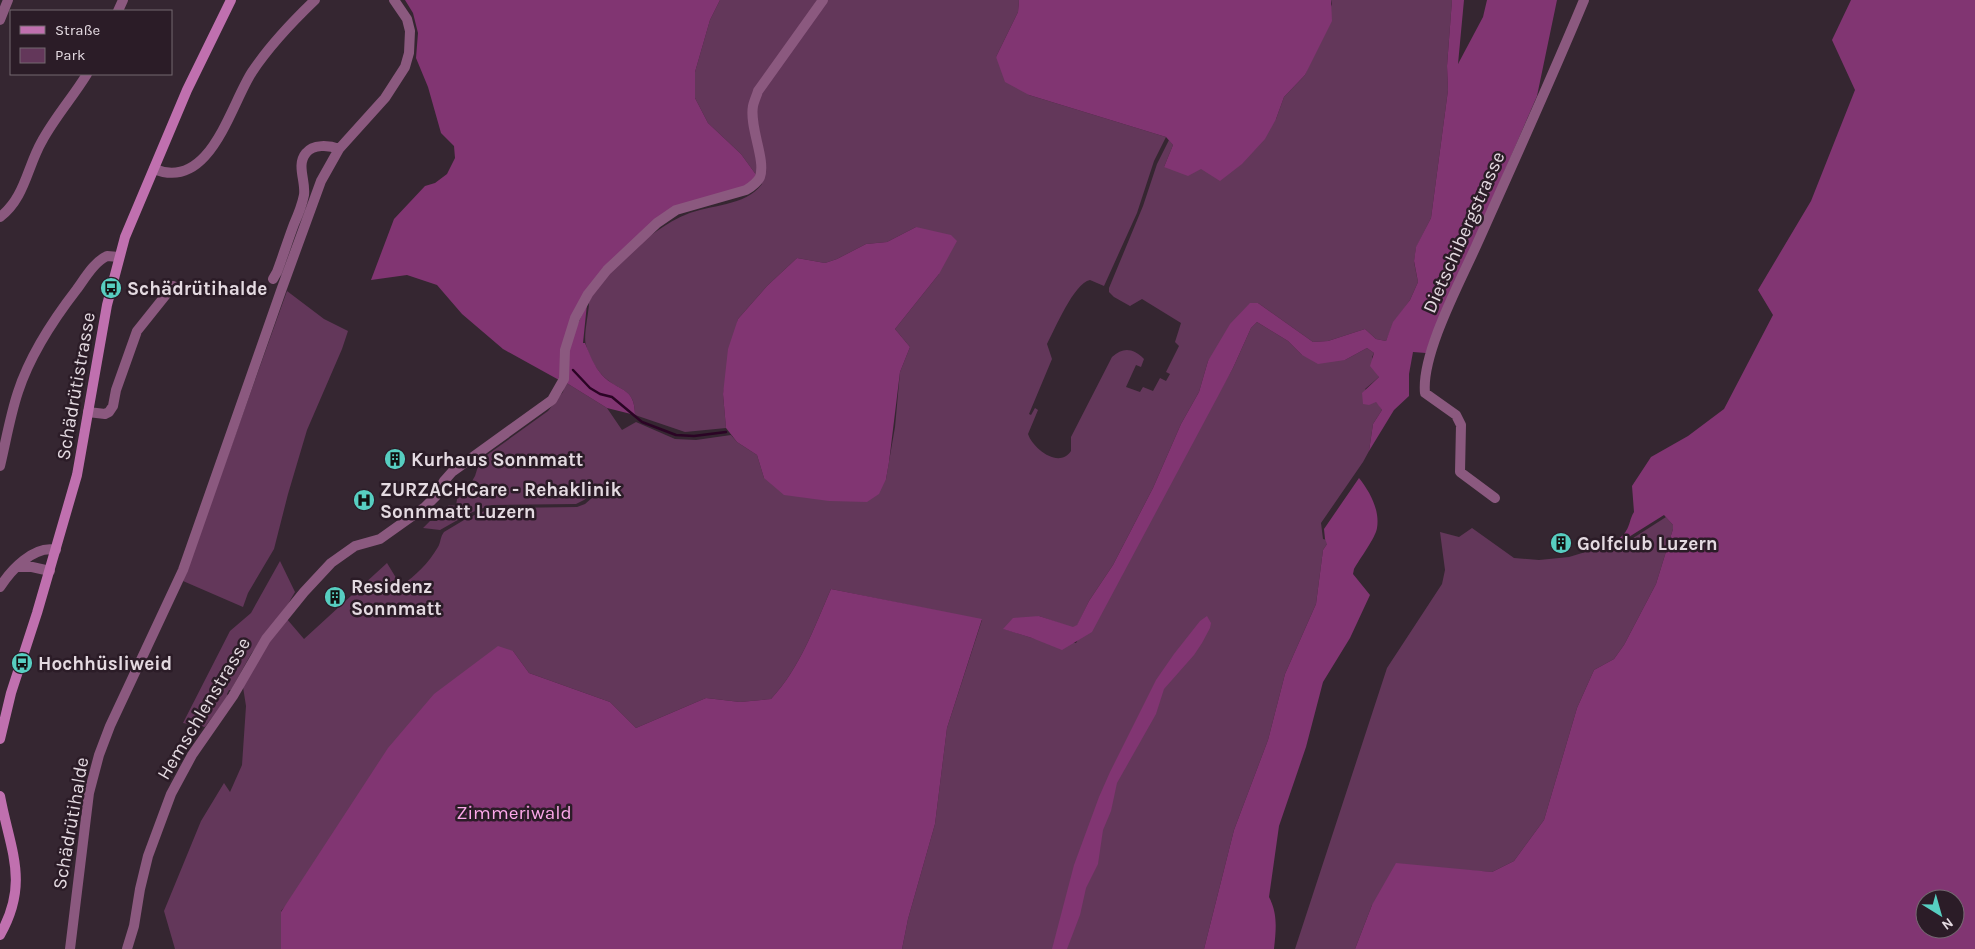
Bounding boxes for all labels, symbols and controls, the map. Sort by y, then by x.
legend [10,10,172,75]
text: Straße [55,21,100,39]
text: Park [55,46,85,64]
street label: Dietschibergstrasse [1418,148,1509,317]
bus stop icon: Schädrütihalde [99,276,123,300]
place label: Schädrütihalde [127,278,267,300]
street label: Schädrütistrasse [52,310,100,462]
building icon: Kurhaus Sonnmatt [383,447,407,471]
place label: Kurhaus Sonnmatt [411,449,583,471]
place label: ZURZACHCare - Rehaklinik Sonnmatt Luzern [380,479,622,523]
hospital icon: ZURZACHCare - Rehaklinik Sonnmatt Luzern [352,488,376,512]
building icon: Golfclub Luzern [1549,531,1573,555]
place label: Golfclub Luzern [1577,533,1718,555]
place label: Residenz Sonnmatt [351,576,442,620]
building icon: Residenz Sonnmatt [323,585,347,609]
street label: Hemschlenstrasse [153,633,255,784]
bus stop icon: Hochhüsliweid [10,651,34,675]
place label: Hochhüsliweid [38,653,172,675]
street label: Schädrütihalde [49,755,93,891]
park label: Zimmeriwald [456,802,572,824]
north arrow [1915,889,1965,939]
text: N [1938,914,1957,934]

